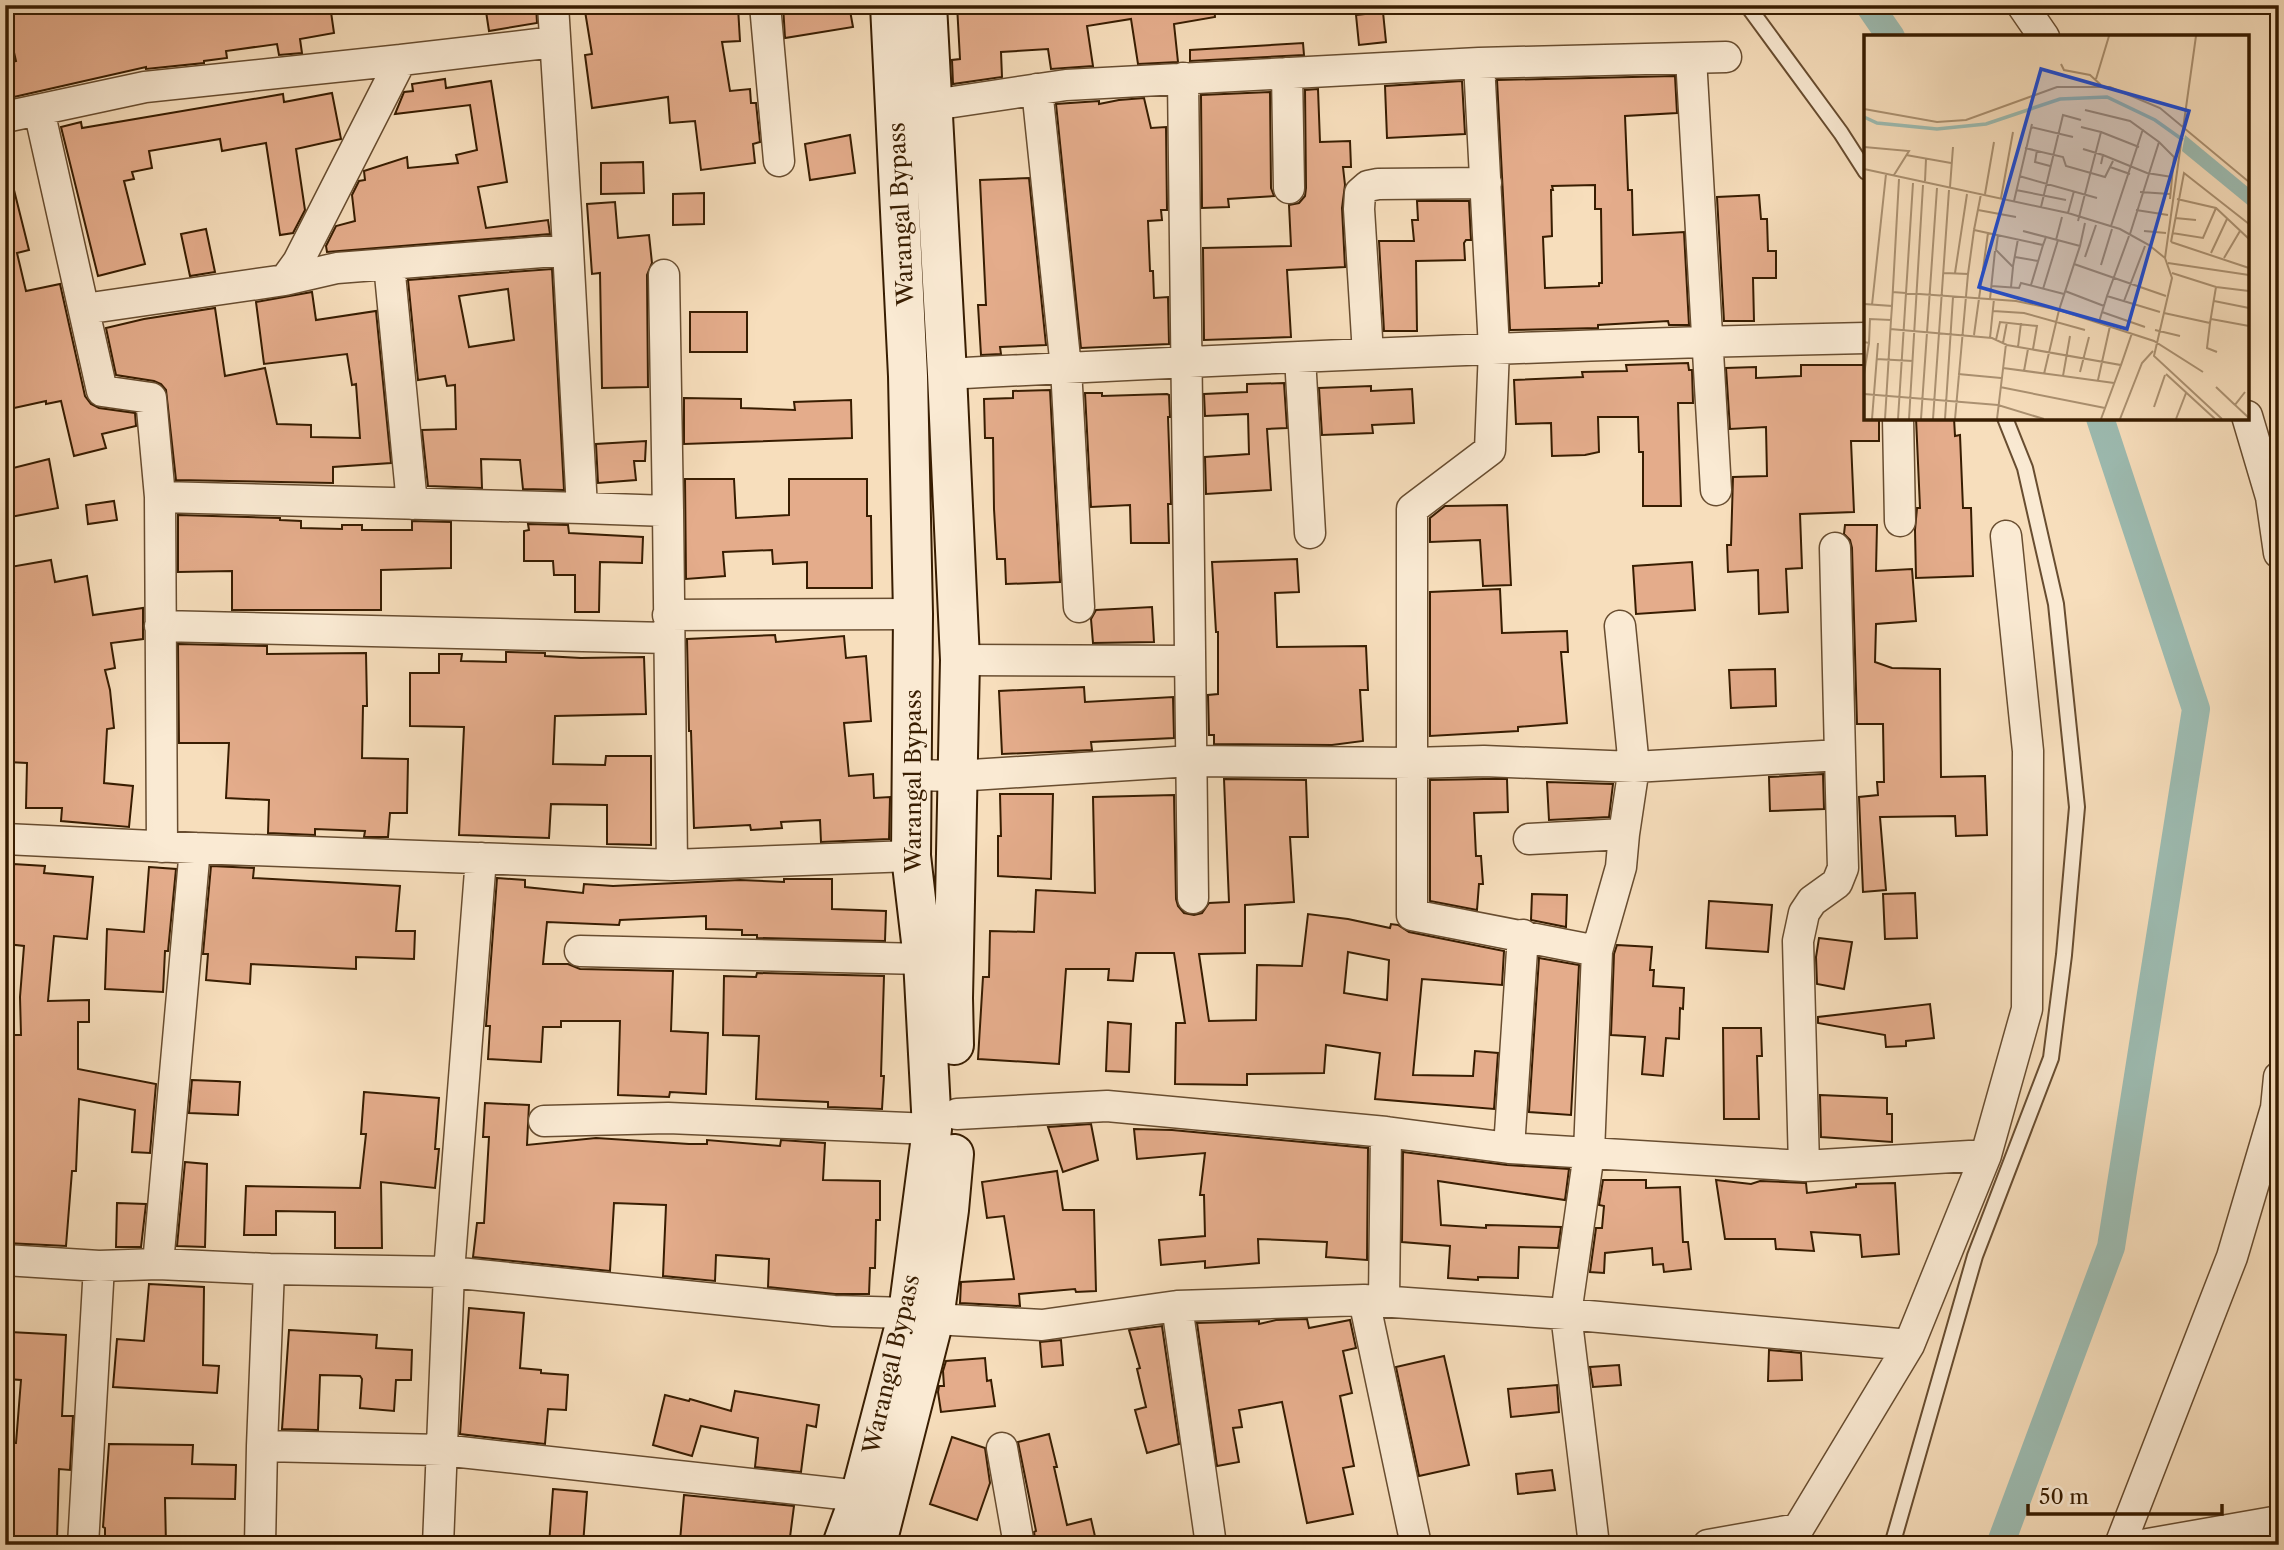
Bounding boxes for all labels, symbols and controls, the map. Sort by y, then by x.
inset map [1864,35,2249,420]
street label: Warangal Bypass [882,122,920,307]
street label: Warangal Bypass [899,689,927,874]
street label: Warangal Bypass [856,1271,925,1458]
scale bar [2028,1473,2223,1517]
text: 50 m [2039,1484,2089,1509]

